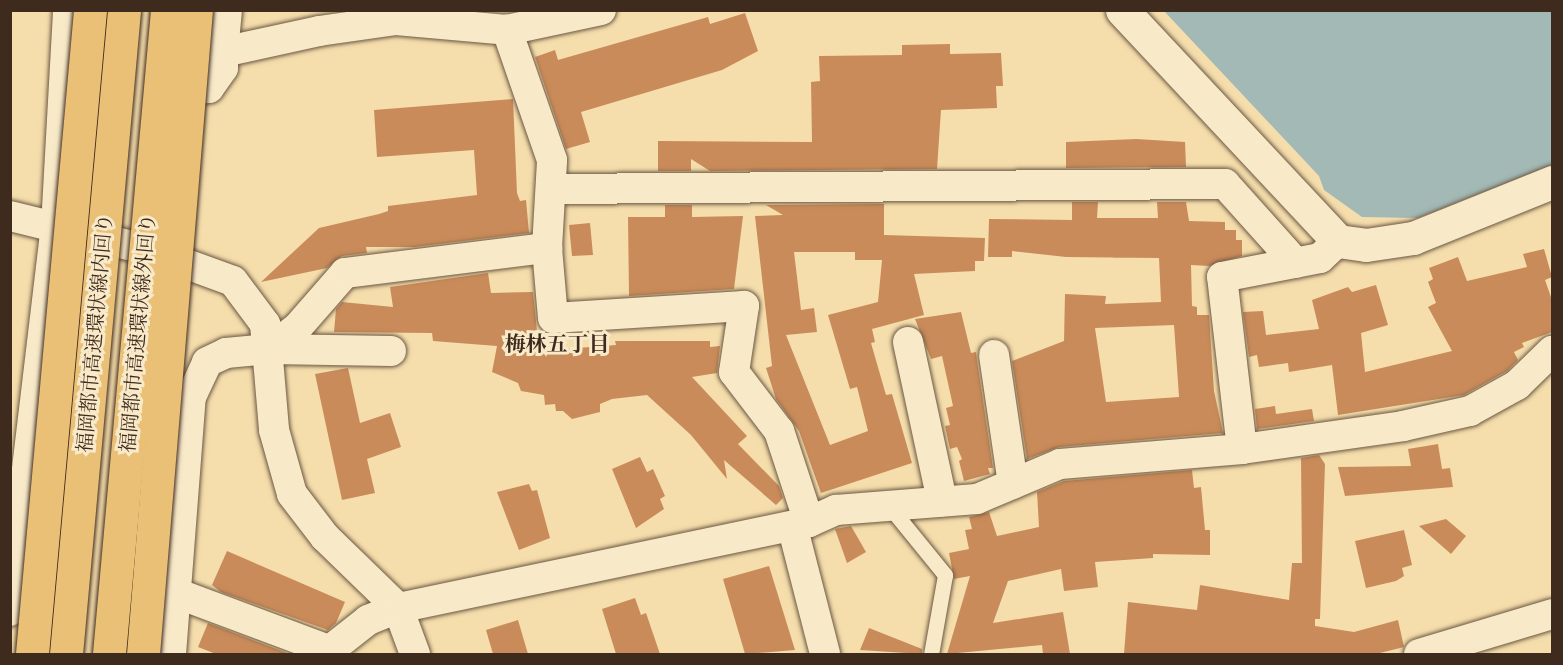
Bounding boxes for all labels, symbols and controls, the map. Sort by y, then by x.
street label: 福岡都市高速環状線内回り [73,212,117,454]
street label: 福岡都市高速環状線外回り [116,212,160,454]
district label: 梅林五丁目 [505,331,609,357]

